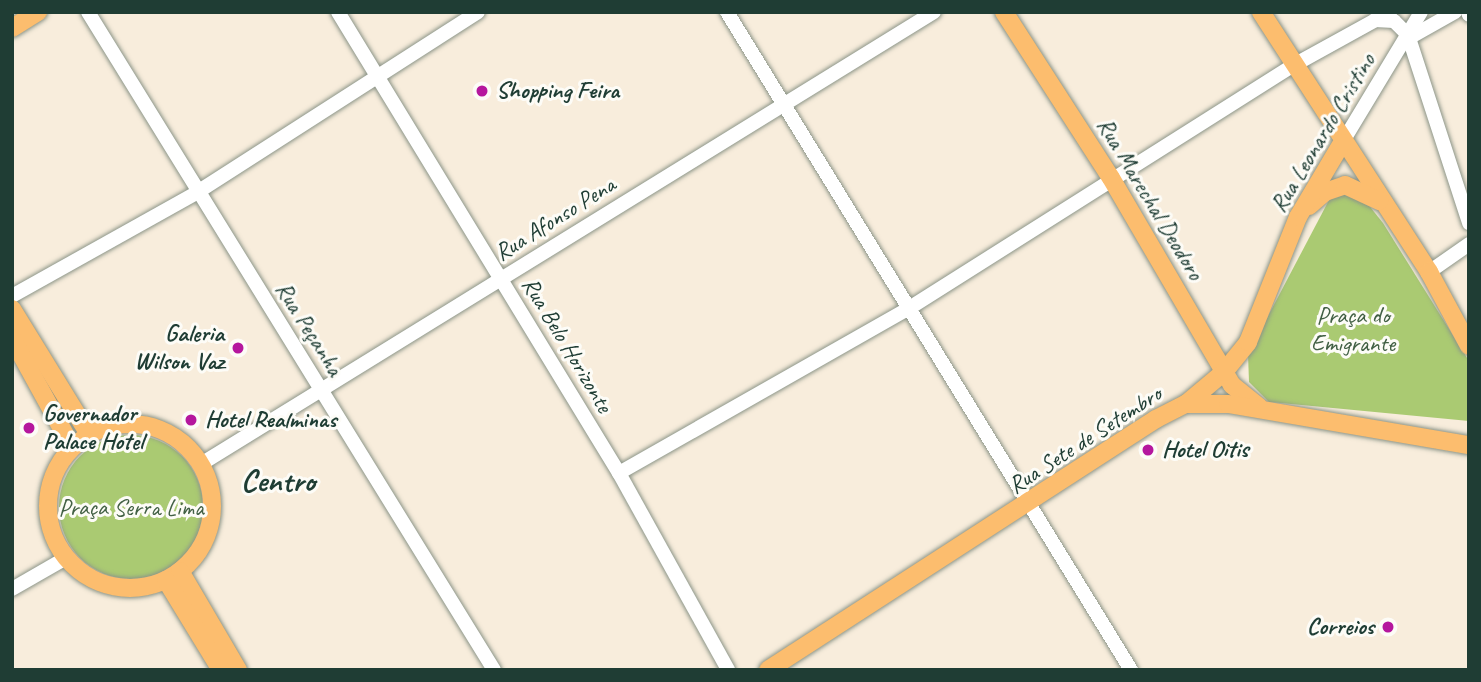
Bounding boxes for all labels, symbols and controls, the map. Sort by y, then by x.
street label: Rua Leonardo Cristino [1264,48,1382,218]
place label: Shopping Feira [496,77,619,105]
marker: Shopping Feira [474,83,490,99]
street label: Rua Marechal Deodoro [1090,112,1210,286]
street label: Rua Afonso Pena [490,171,620,267]
street label: Rua Belo Horizonte [515,272,619,418]
street label: Rua Peçanha [269,277,349,381]
park label: Praça do Emigrante [1311,302,1395,358]
place label: Galeria Wilson Vaz [134,320,224,376]
marker: Galeria Wilson Vaz [230,340,246,356]
street label: Rua Sete de Setembro [1003,380,1167,500]
place label: Governador Palace Hotel [43,400,143,456]
place label: Hotel Realminas [205,406,338,434]
marker: Hotel Realminas [183,412,199,428]
marker: Governador Palace Hotel [21,420,37,436]
place label: Hotel Oitis [1162,436,1249,464]
marker: Hotel Oitis [1140,442,1156,458]
district label: Centro [241,462,315,500]
park label: Praça Serra Lima [59,494,203,522]
place label: Correios [1307,613,1374,641]
marker: Correios [1380,619,1396,635]

